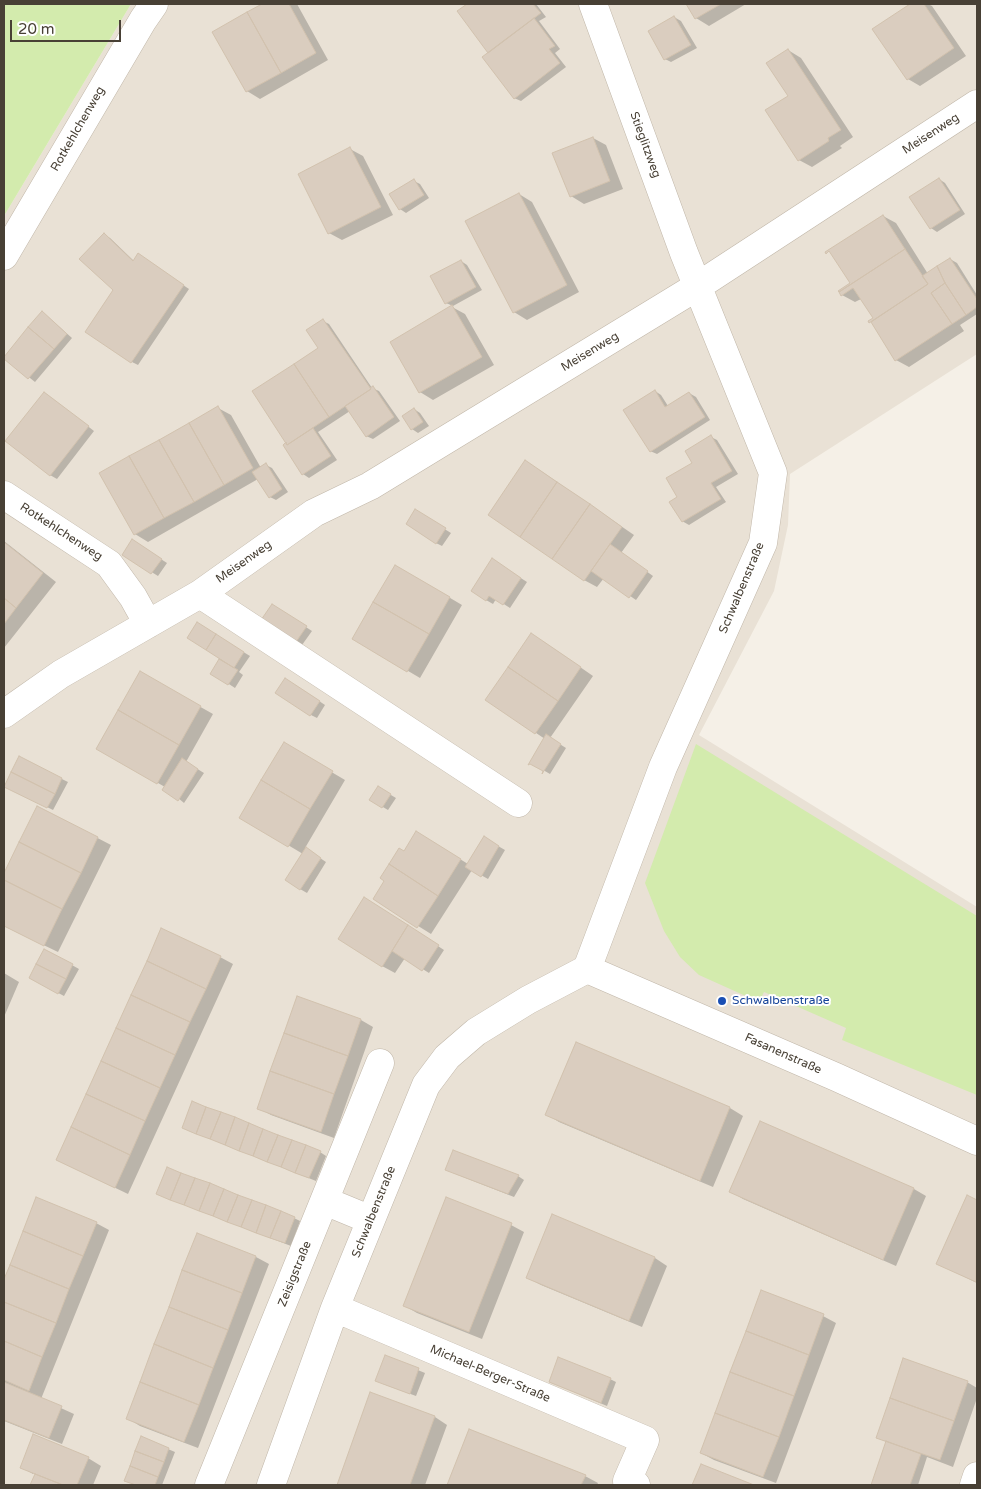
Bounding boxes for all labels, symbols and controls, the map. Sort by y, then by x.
scale bar [12,10,124,42]
text: 20 m [18,20,55,38]
street label: Rotkehlchenweg [48,84,108,174]
street label: Stieglitzweg [626,110,664,180]
street label: Meisenweg [900,110,962,158]
street label: Meisenweg [559,329,621,375]
street label: Rotkehlchenweg [17,500,105,564]
street label: Meisenweg [213,538,275,586]
street label: Schwalbenstraße [716,540,768,636]
place label: Schwalbenstraße [732,994,830,1008]
marker: Schwalbenstraße [716,995,728,1007]
street label: Fasanenstraße [742,1031,824,1077]
street label: Schwalbenstraße [349,1164,399,1260]
street label: Zeisigstraße [275,1239,315,1309]
street label: Michael-Berger-Straße [428,1342,552,1406]

